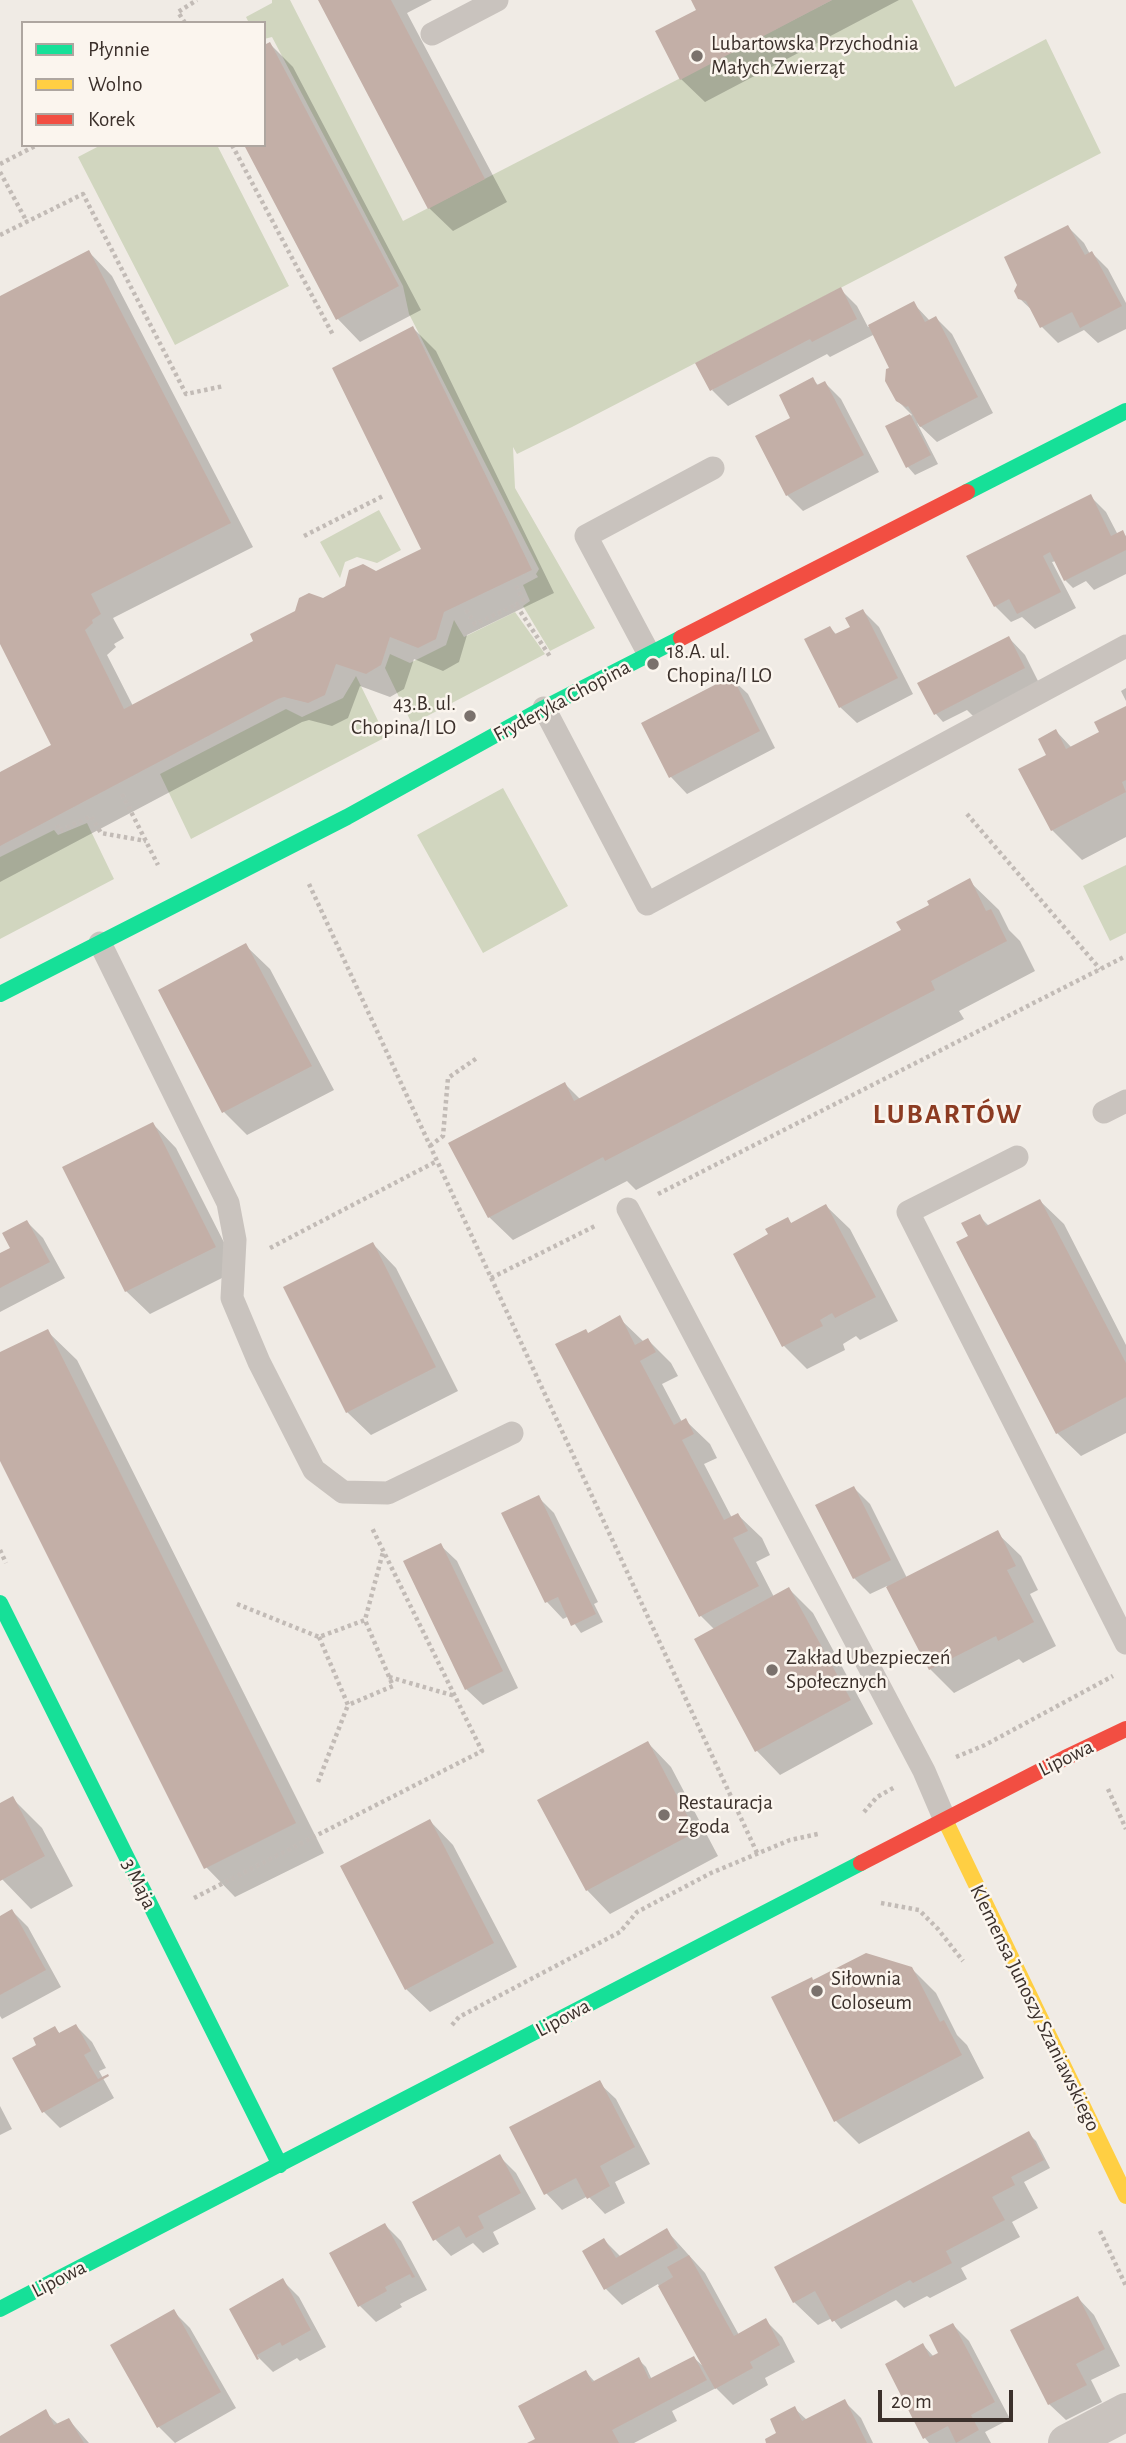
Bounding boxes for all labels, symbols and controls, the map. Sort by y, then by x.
legend [21,21,266,147]
place label: Lubartowska Przychodnia Małych Zwierząt [711,31,919,81]
text: Płynnie [88,39,150,60]
marker: Lubartowska Przychodnia Małych Zwierząt [689,48,705,64]
text: Wolno [88,74,142,95]
text: Korek [88,109,135,130]
place label: 18.A. ul. Chopina/I LO [667,639,772,689]
street label: Fryderyka Chopina [489,654,635,748]
marker: 18.A. ul. Chopina/I LO [645,656,661,672]
place label: 43.B. ul. Chopina/I LO [351,691,456,741]
marker: 43.B. ul. Chopina/I LO [462,708,478,724]
district label: LUBARTÓW [874,1098,1022,1132]
place label: Zakład Ubezpieczeń Społecznych [786,1645,951,1695]
marker: Zakład Ubezpieczeń Społecznych [764,1662,780,1678]
street label: Lipowa [1034,1734,1098,1782]
place label: Restauracja Zgoda [678,1790,773,1840]
marker: Restauracja Zgoda [656,1807,672,1823]
street label: 3 Maja [116,1854,162,1914]
street label: Klemensa Junoszy Szaniawskiego [964,1881,1106,2135]
place label: Siłownia Coloseum [831,1966,912,2016]
marker: Siłownia Coloseum [809,1983,825,1999]
street label: Lipowa [531,1993,595,2043]
street label: Lipowa [27,2255,91,2303]
scale bar [881,2376,1016,2420]
text: 20 m [891,2391,932,2412]

